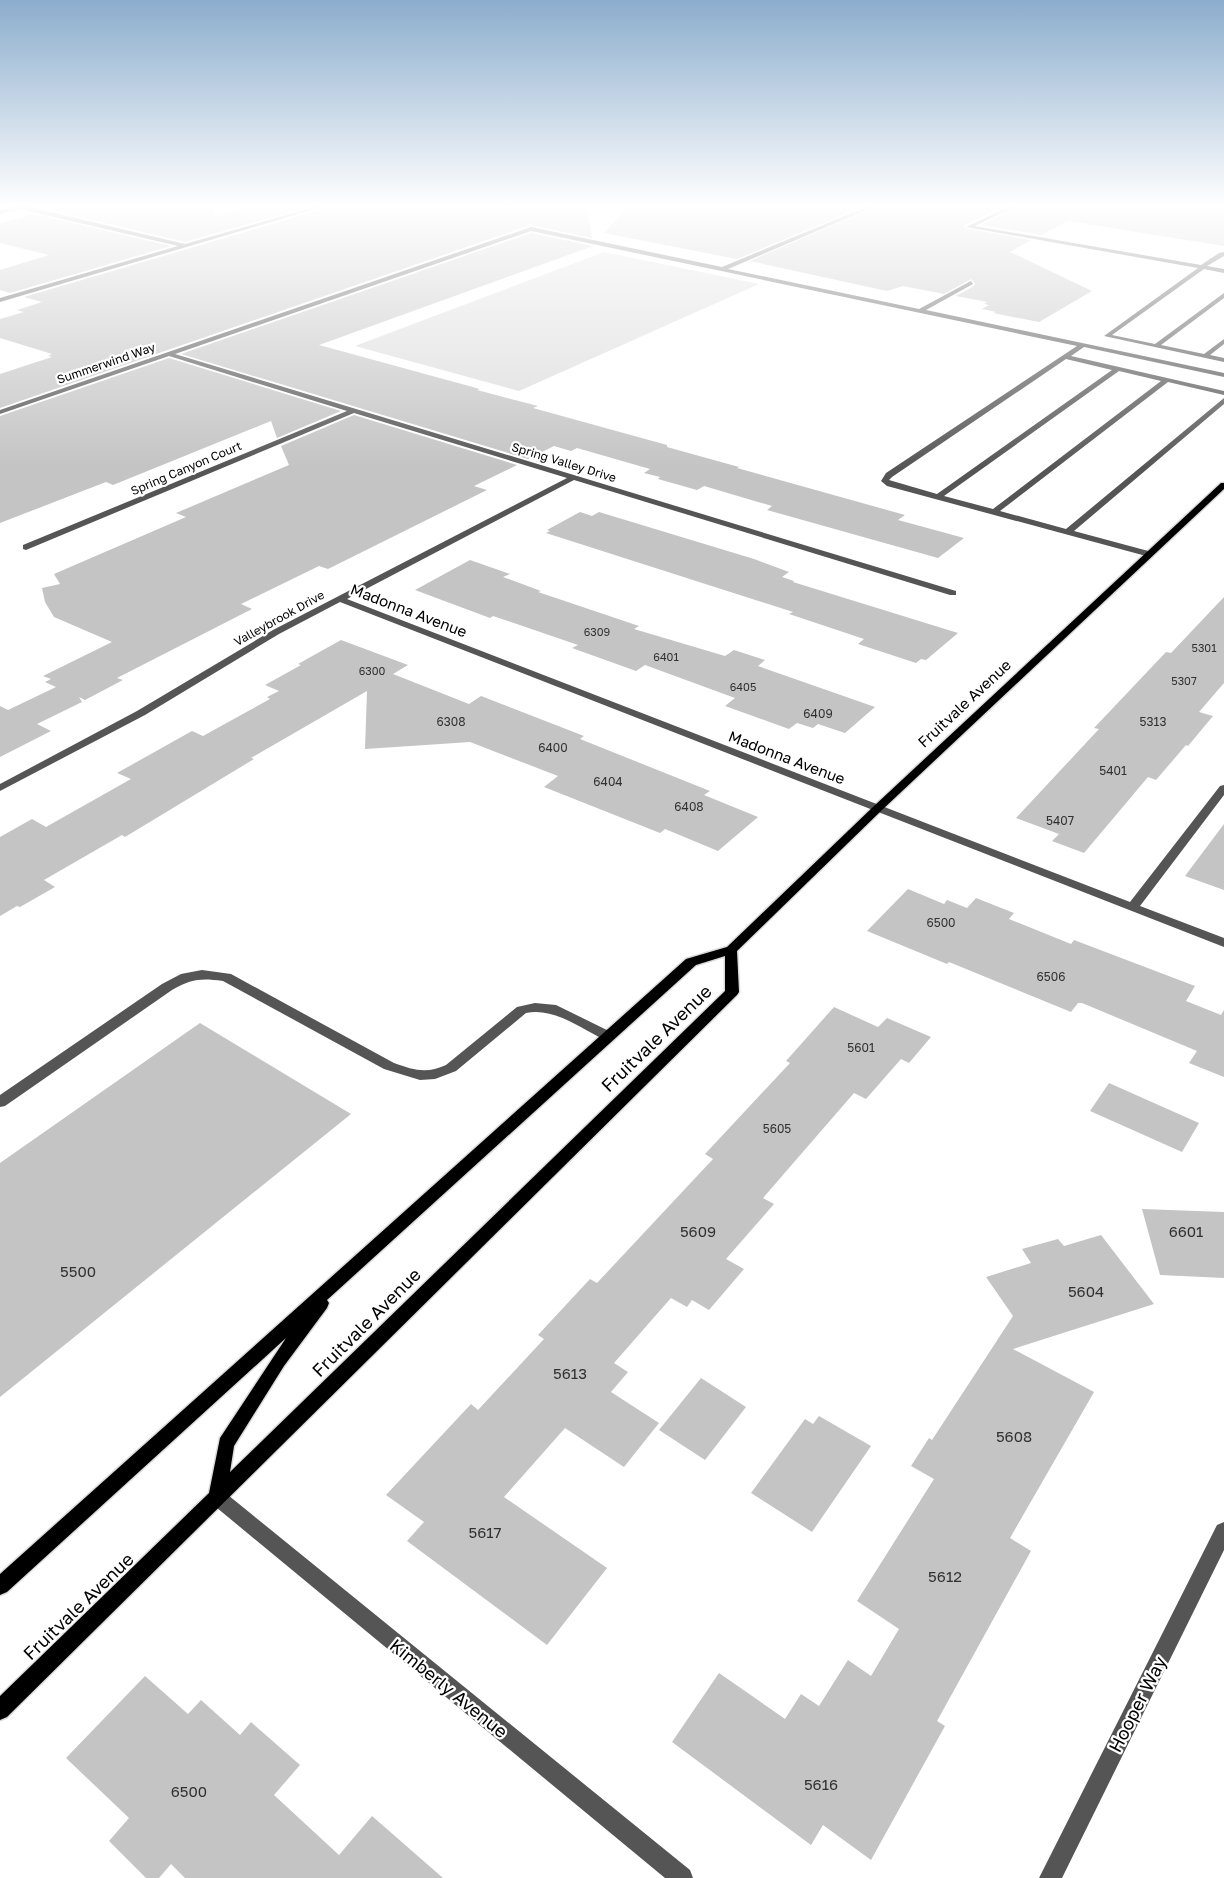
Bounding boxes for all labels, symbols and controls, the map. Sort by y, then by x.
street label: Summerwind Way [55,339,157,387]
street label: Spring Canyon Court [128,438,244,498]
street label: Spring Valley Drive [510,439,618,485]
street label: Madonna Avenue [348,580,470,641]
street label: Valleybrook Drive [231,587,327,649]
house number: 6309 [584,625,610,638]
house number: 5301 [1192,641,1216,654]
house number: 6401 [653,650,679,663]
street label: Fruitvale Avenue [914,655,1014,751]
house number: 6300 [359,664,386,677]
house number: 5307 [1171,674,1197,687]
house number: 6405 [730,680,756,693]
house number: 6409 [803,706,833,721]
house number: 6308 [436,714,466,729]
house number: 5313 [1140,714,1166,729]
street label: Madonna Avenue [726,727,848,788]
house number: 6400 [538,740,568,755]
house number: 5401 [1099,763,1127,778]
house number: 6404 [593,774,623,789]
house number: 6408 [674,799,704,814]
house number: 5407 [1046,813,1074,828]
house number: 6500 [926,915,956,930]
house number: 6506 [1037,969,1065,984]
street label: Fruitvale Avenue [596,980,716,1096]
house number: 5601 [847,1040,875,1055]
house number: 5605 [763,1121,791,1136]
house number: 5609 [680,1222,716,1240]
house number: 6601 [1169,1222,1203,1240]
house number: 5500 [60,1262,96,1280]
street label: Fruitvale Avenue [307,1263,425,1381]
house number: 5604 [1068,1282,1104,1300]
house number: 5613 [553,1364,587,1382]
house number: 5608 [996,1427,1032,1445]
house number: 5617 [468,1523,502,1541]
street label: Fruitvale Avenue [18,1548,138,1664]
house number: 5612 [928,1567,962,1585]
street label: Kimberly Avenue [386,1634,512,1742]
street label: Hooper Way [1103,1652,1171,1756]
house number: 5616 [804,1775,838,1793]
house number: 6500 [171,1782,207,1800]

